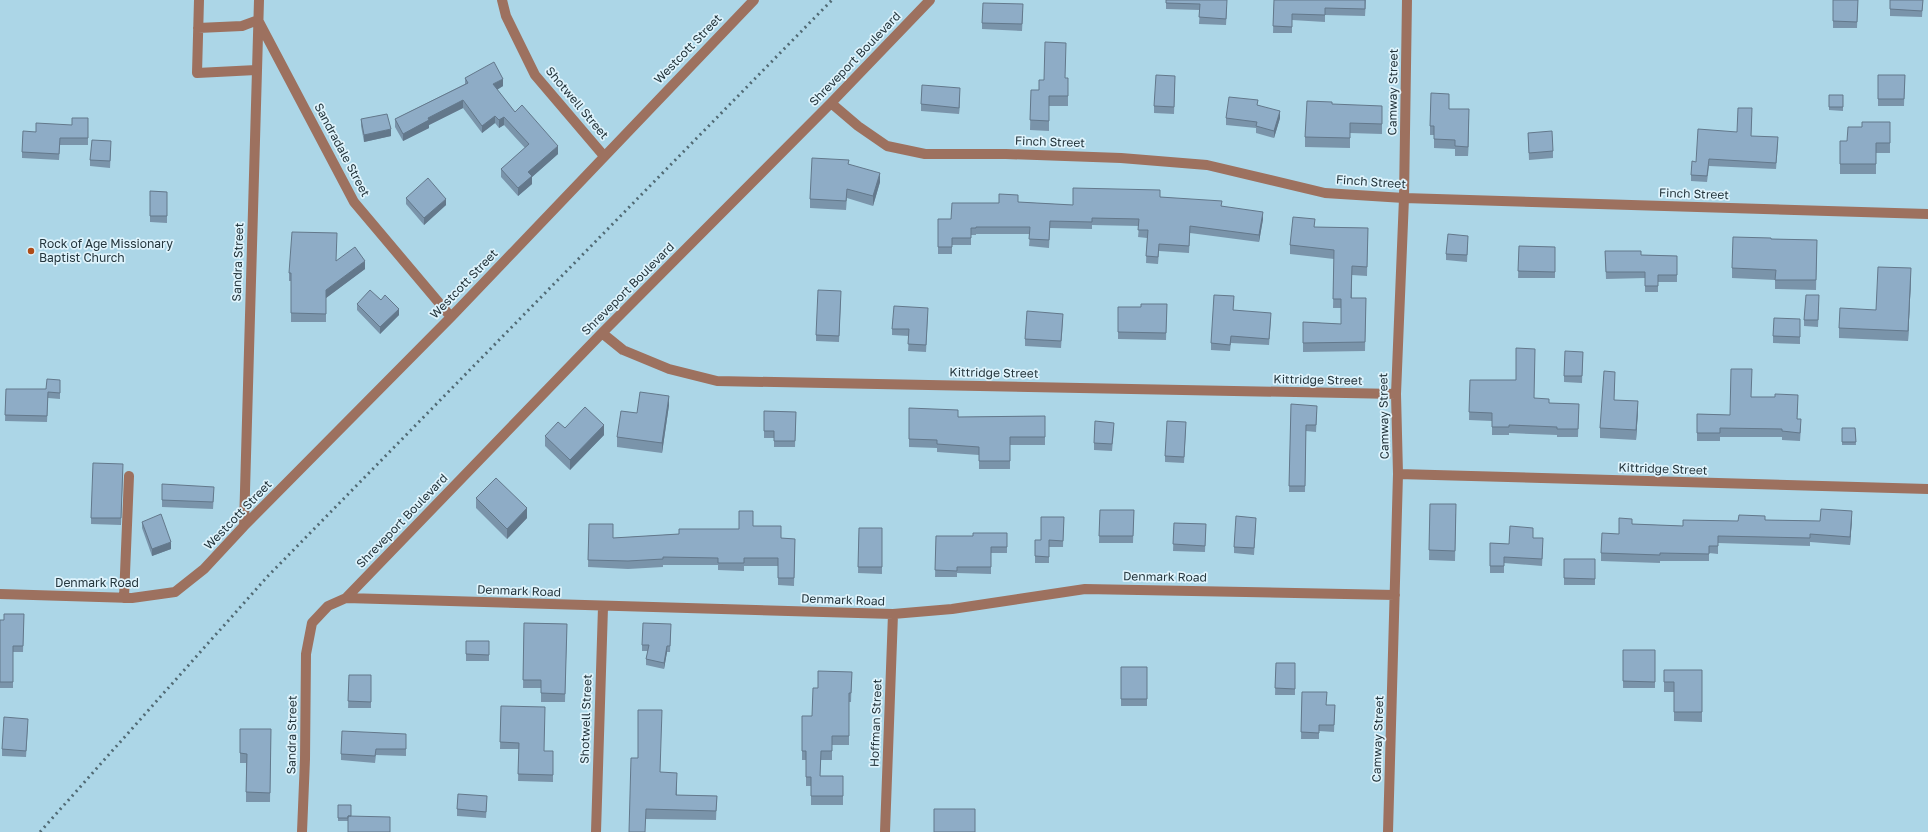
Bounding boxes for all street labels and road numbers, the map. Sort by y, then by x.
street label: Shreveport Boulevard [806,8,903,109]
street label: Westcott Street [651,11,725,87]
street label: Camway Street [1384,48,1401,135]
street label: Shotwell Street [543,63,612,142]
street label: Sandradale Street [311,100,374,199]
street label: Finch Street [1015,133,1086,150]
street label: Finch Street [1336,172,1407,191]
street label: Finch Street [1659,185,1730,202]
street label: Sandra Street [229,222,246,302]
street label: Shreveport Boulevard [578,239,677,338]
street label: Westcott Street [427,246,501,322]
street label: Kittridge Street [949,364,1039,381]
street label: Kittridge Street [1273,371,1363,388]
street label: Camway Street [1375,372,1392,459]
street label: Kittridge Street [1618,459,1708,478]
street label: Shreveport Boulevard [353,470,450,571]
street label: Westcott Street [201,477,275,553]
street label: Denmark Road [1123,568,1207,585]
street label: Denmark Road [55,575,139,590]
street label: Denmark Road [477,582,561,599]
street label: Denmark Road [801,591,885,608]
street label: Shotwell Street [576,674,595,764]
street label: Hoffman Street [866,678,885,767]
street label: Sandra Street [283,695,300,775]
street label: Camway Street [1368,695,1387,783]

